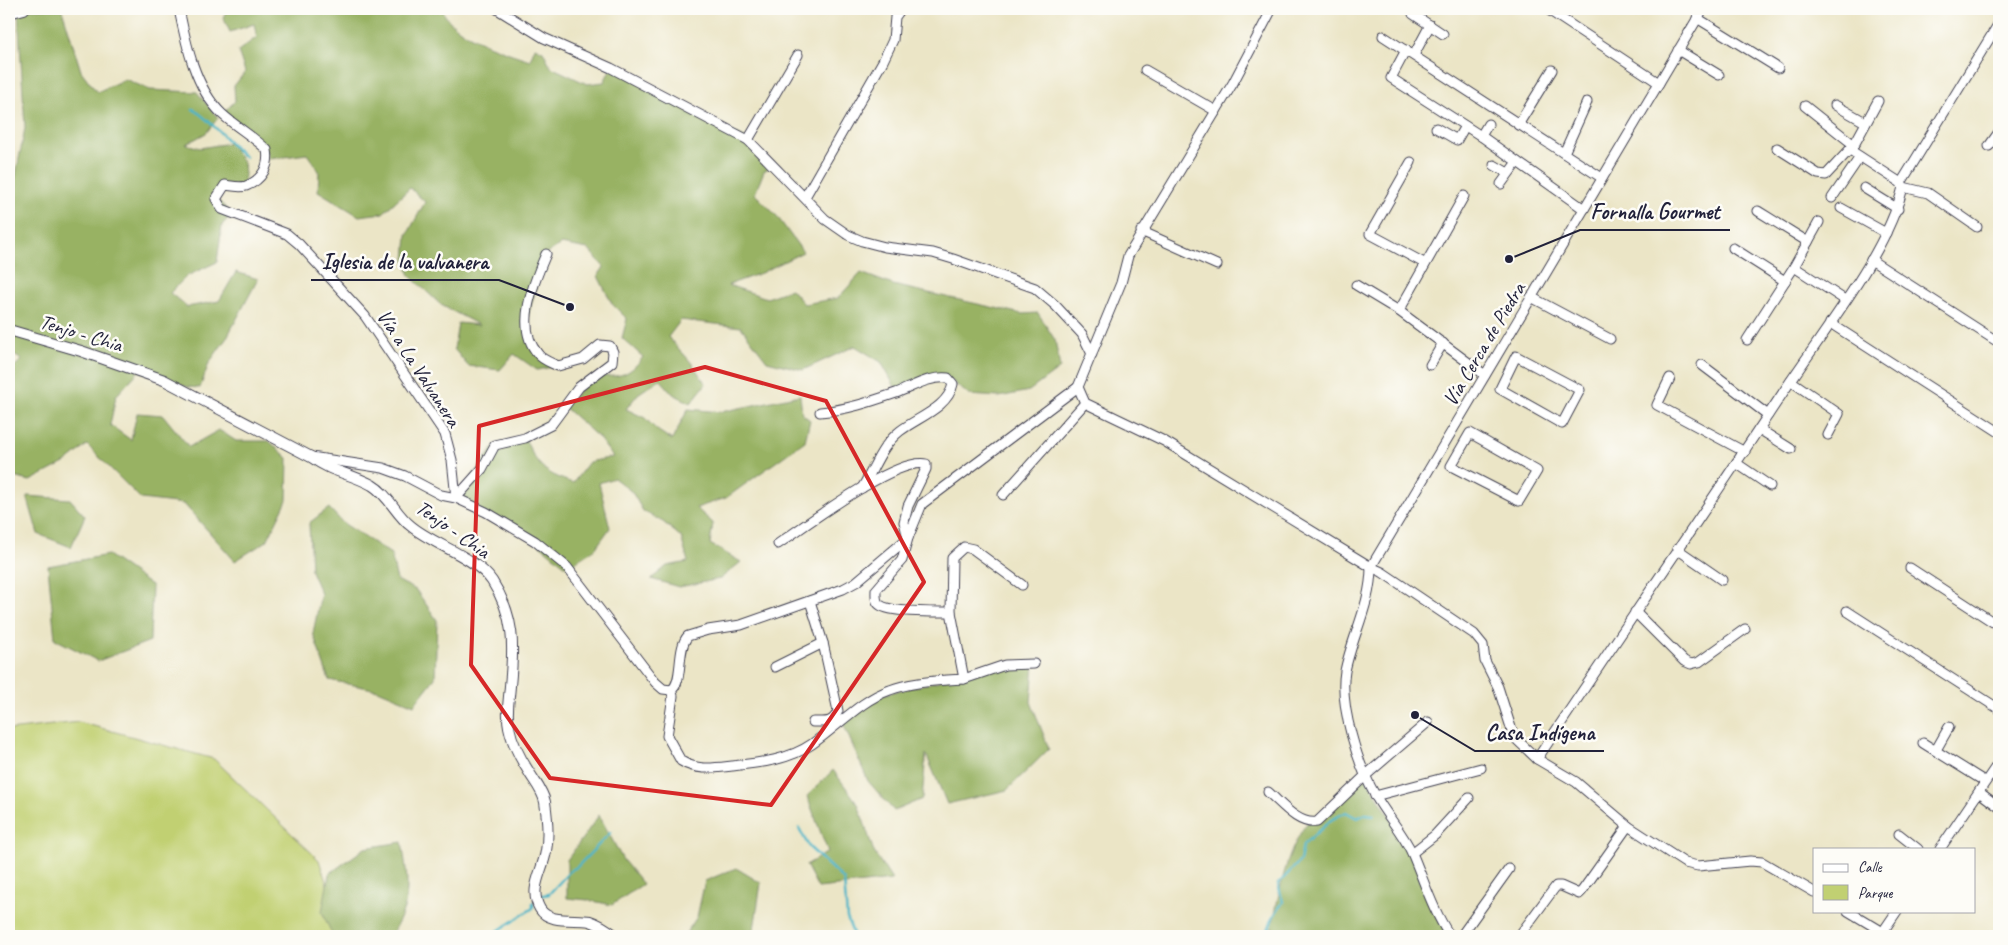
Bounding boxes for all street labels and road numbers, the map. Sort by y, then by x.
street label: Vía Cerca de Piedra [1437,276,1532,410]
street label: Vía a La Valvanera [371,304,468,433]
street label: Tenjo - Chia [37,308,127,358]
street label: Tenjo - Chia [411,494,496,565]

